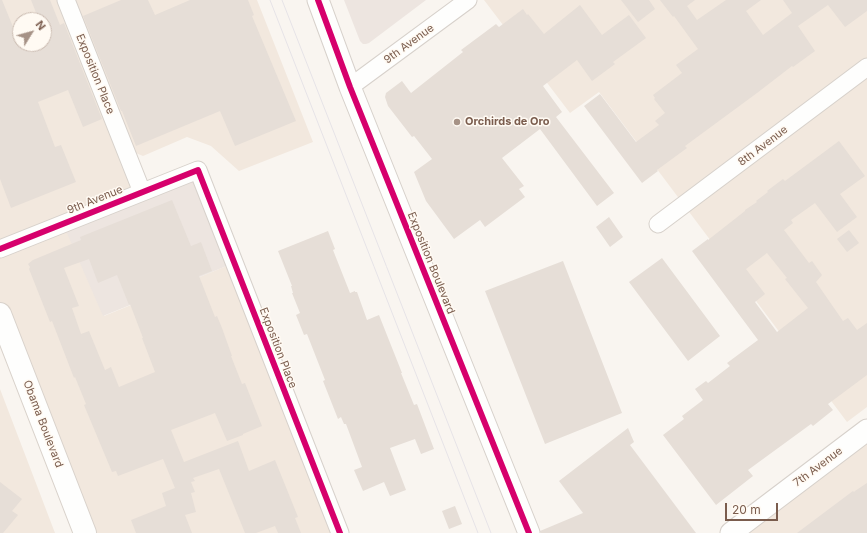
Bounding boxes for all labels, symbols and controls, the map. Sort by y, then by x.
north arrow [12,12,52,52]
text: N [33,18,49,33]
street label: 9th Avenue [381,21,437,67]
street label: Exposition Place [73,32,117,116]
place label: Orchirds de Oro [465,115,549,129]
marker: Orchirds de Oro [452,117,462,127]
street label: 8th Avenue [736,123,790,169]
street label: 9th Avenue [65,183,125,217]
street label: Exposition Boulevard [404,210,458,316]
street label: Exposition Place [257,306,299,390]
street label: Obama Boulevard [20,378,66,470]
street label: 7th Avenue [791,444,845,490]
scale bar [727,495,780,521]
text: 20 m [732,502,761,517]

